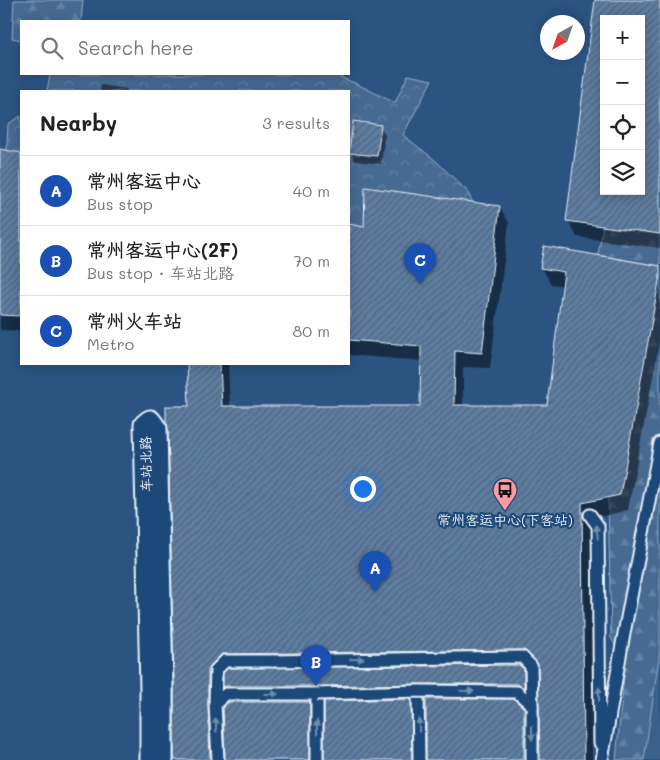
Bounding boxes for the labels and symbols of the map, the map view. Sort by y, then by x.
north arrow [540,15,585,60]
pin: C [404,243,436,284]
street label: 车站北路 [136,436,155,492]
your location [350,476,376,502]
bus stop icon: 常州客运中心(下客站) [492,477,518,511]
place label: 常州客运中心(下客站) [437,510,573,529]
one-way arrow [593,523,601,539]
pin: A [359,551,391,592]
pin: B [300,645,332,686]
one-way arrow [349,655,365,663]
one-way arrow [595,686,603,702]
one-way arrow [459,688,475,696]
one-way arrow [263,690,279,698]
one-way arrow [212,716,220,732]
one-way arrow [415,717,423,733]
one-way arrow [313,719,321,735]
one-way arrow [528,725,536,741]

